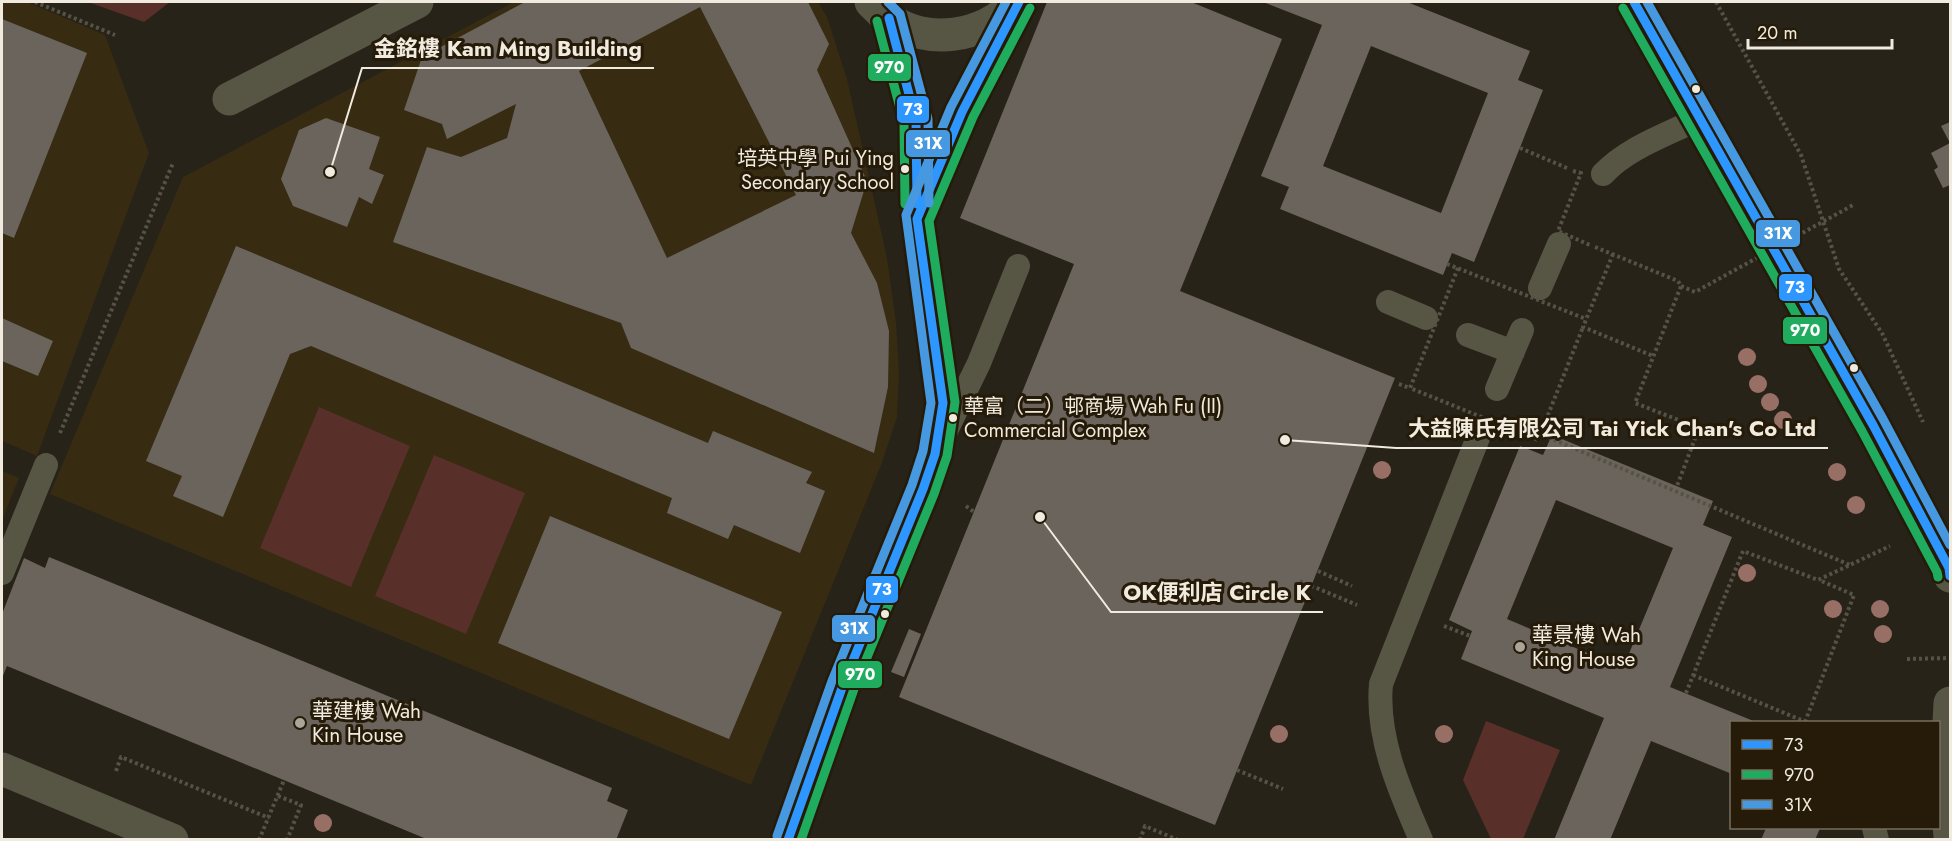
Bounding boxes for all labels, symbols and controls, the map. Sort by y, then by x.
scale bar [1748,12,1892,50]
text: 20 m [1757,20,1797,46]
callout: 金銘樓 Kam Ming Building [362,28,654,68]
text: 金銘樓 Kam Ming Building [374,32,642,64]
line badge: 970 [867,53,912,82]
text: 970 [874,56,904,79]
unlabelled marker [1690,83,1702,95]
line badge: 73 [896,95,930,124]
text: 73 [903,98,923,121]
line badge: 31X [905,129,951,158]
text: 31X [913,132,943,155]
place label: 培英中學 Pui Ying Secondary School [737,144,894,197]
marker: 培英中學 Pui Ying Secondary School [899,163,911,175]
line badge: 31X [1755,219,1801,248]
text: 31X [1763,222,1793,245]
line badge: 73 [1778,273,1813,302]
text: 73 [1785,276,1805,299]
line badge: 970 [1782,316,1828,345]
text: 970 [1790,319,1820,342]
unlabelled marker [1848,362,1860,374]
place label: 華富（二）邨商場 Wah Fu (II) Commercial Complex [964,392,1222,445]
callout: 大益陳氏有限公司 Tai Yick Chan's Co Ltd [1396,408,1828,448]
marker: 華富（二）邨商場 Wah Fu (II) Commercial Complex [947,412,959,424]
text: 大益陳氏有限公司 Tai Yick Chan's Co Ltd [1408,412,1816,444]
callout: OK便利店 Circle K [1111,572,1323,612]
line badge: 73 [865,575,899,604]
text: OK便利店 Circle K [1123,576,1311,608]
text: 73 [872,578,892,601]
unlabelled marker [879,608,891,620]
line badge: 31X [831,614,876,643]
text: 31X [839,617,869,640]
place label: 華景樓 Wah King House [1532,620,1641,674]
marker: 華景樓 Wah King House [1513,640,1527,654]
line badge: 970 [837,660,883,689]
text: 970 [845,663,875,686]
place label: 華建樓 Wah Kin House [312,696,421,750]
marker: 華建樓 Wah Kin House [293,716,307,730]
legend [1730,721,1940,829]
text: 73 [1784,732,1803,758]
text: 970 [1784,762,1814,788]
text: 31X [1784,792,1812,818]

